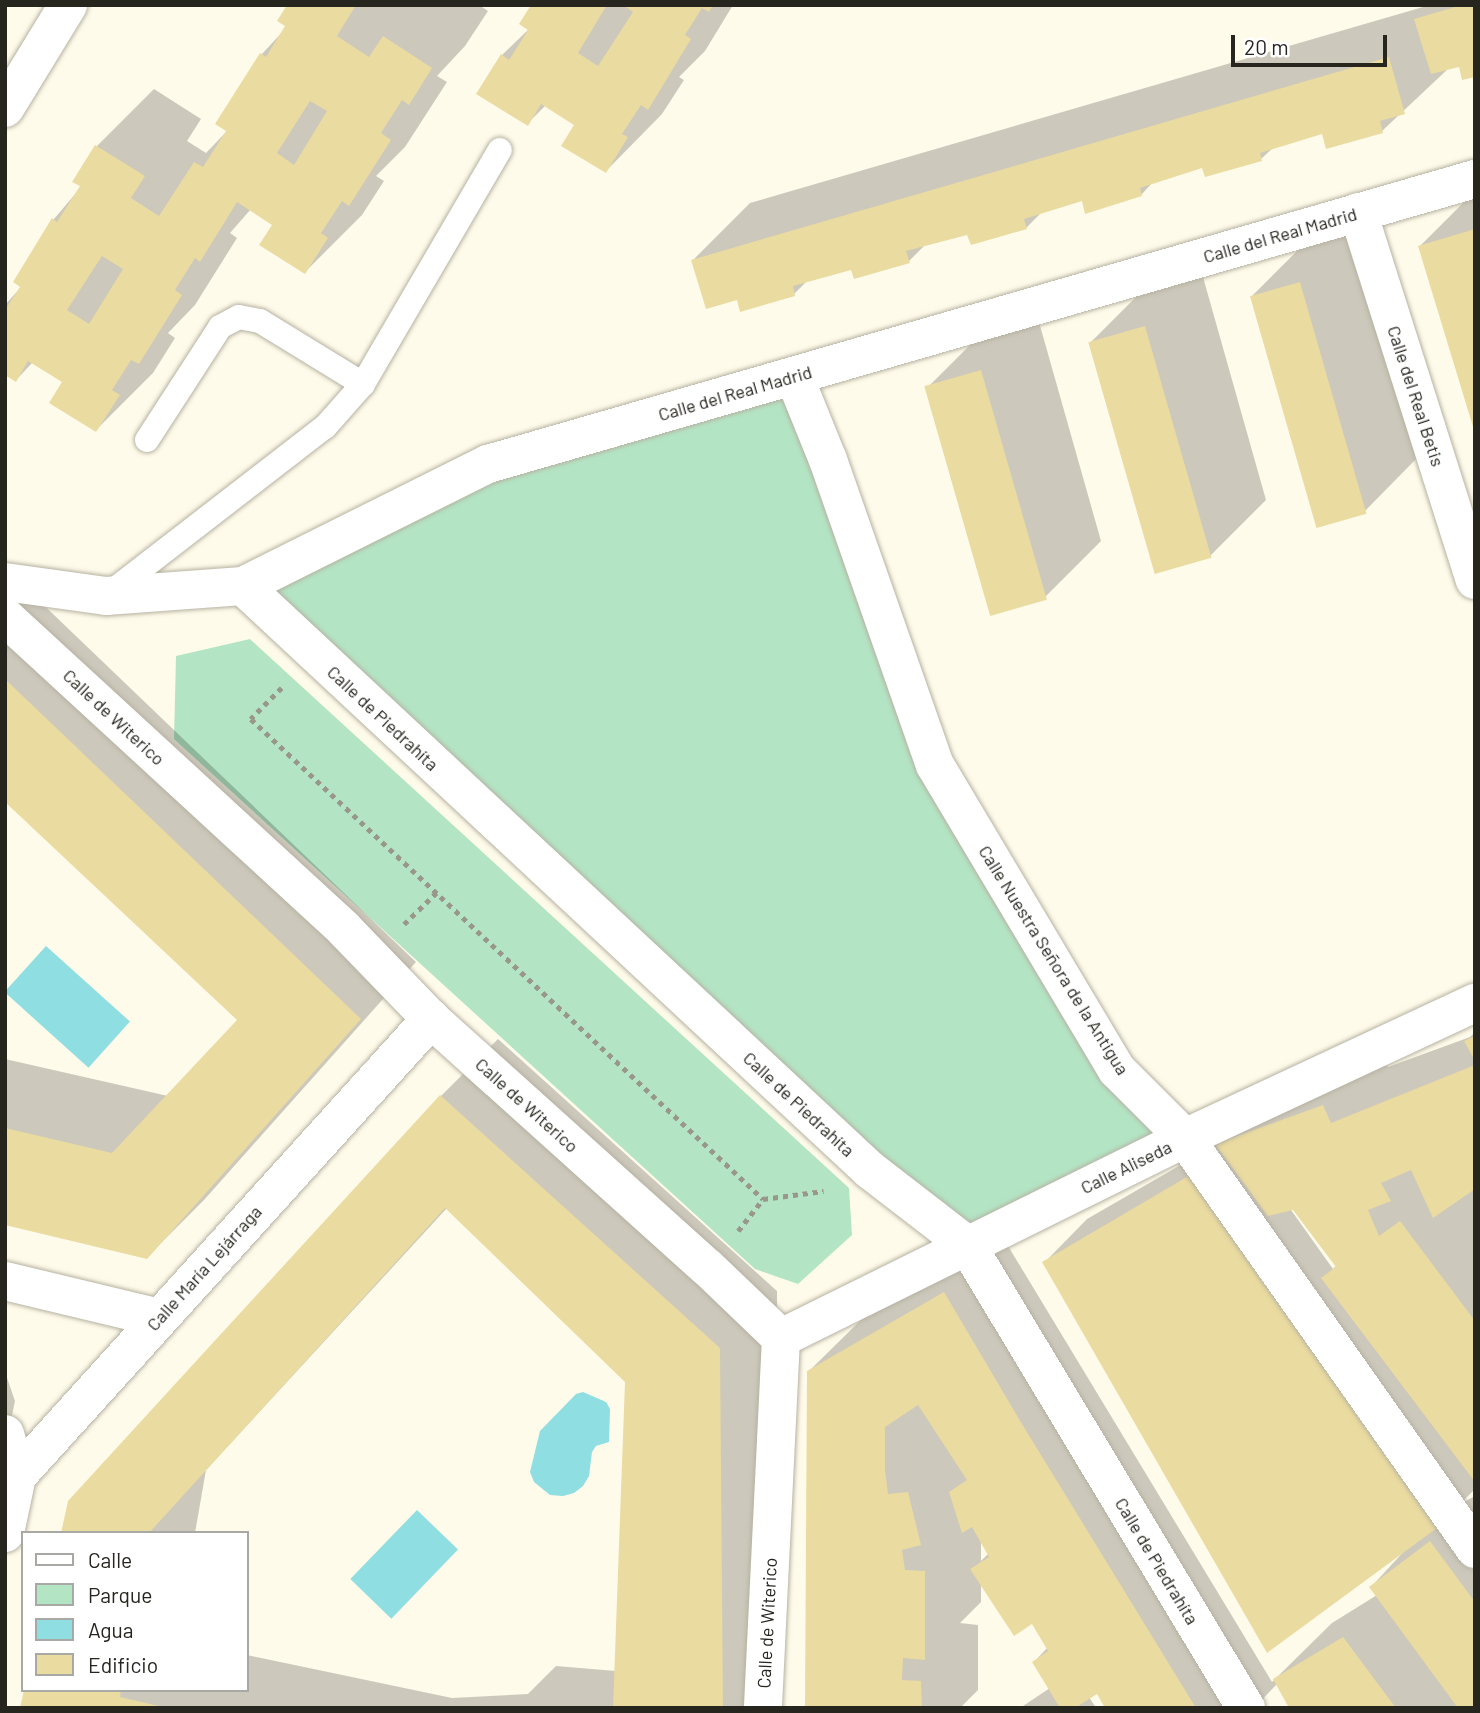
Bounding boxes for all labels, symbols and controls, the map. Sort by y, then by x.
scale bar [1235,21,1391,65]
text: 20 m [1244,34,1289,59]
street label: Calle del Real Madrid [1201,203,1359,267]
street label: Calle del Real Betis [1383,323,1449,469]
street label: Calle del Real Madrid [656,361,814,425]
street label: Calle de Piedrahíta [323,661,443,775]
street label: Calle de Witerico [59,664,169,770]
street label: Calle Nuestra Señora de la Antigua [974,841,1134,1079]
street label: Calle de Piedrahíta [739,1047,859,1161]
street label: Calle de Witerico [471,1053,583,1157]
street label: Calle Aliseda [1077,1136,1175,1198]
street label: Calle María Lejárraga [142,1201,266,1335]
street label: Calle de Piedrahíta [1111,1494,1203,1628]
legend [21,1531,248,1692]
text: Calle [88,1547,132,1572]
street label: Calle de Witerico [753,1557,781,1689]
text: Parque [88,1582,153,1607]
text: Agua [88,1617,134,1642]
text: Edificio [88,1652,158,1677]

